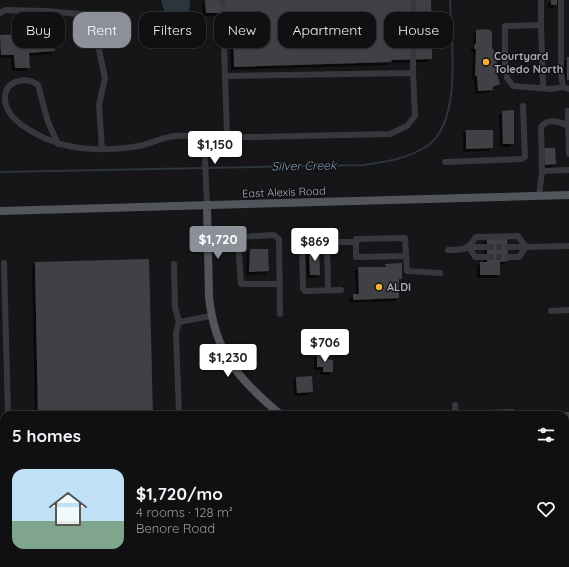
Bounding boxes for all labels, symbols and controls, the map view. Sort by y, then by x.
chip: Buy [12,12,65,48]
chip: Rent [73,12,131,48]
chip: Filters [139,12,206,48]
chip: New [214,12,270,48]
chip: Apartment [278,12,376,48]
chip: House [384,12,453,48]
place label: Courtyard Toledo North [494,49,563,76]
marker: Courtyard Toledo North [481,57,491,67]
pin: $1,150 [182,131,248,165]
text: $1,150 [197,136,233,152]
water label: Silver Creek [271,157,338,174]
street label: East Alexis Road [242,184,326,200]
pin: $1,720 [185,226,251,260]
pin: $869 [291,228,339,262]
text: $1,720 [199,231,237,247]
text: $869 [300,233,330,249]
place label: ALDI [387,280,411,294]
marker: ALDI [374,282,384,292]
pin: $706 [301,329,349,363]
text: $706 [310,334,340,350]
pin: $1,230 [195,344,261,378]
text: $1,230 [209,349,247,365]
icon: filters [535,424,557,446]
text: 5 homes [12,425,81,446]
text: $1,720/mo [136,483,223,504]
icon: home [44,485,92,533]
icon: heart [535,498,557,520]
text: 4 rooms · 128 m² [136,504,233,520]
text: Benore Road [136,520,215,536]

